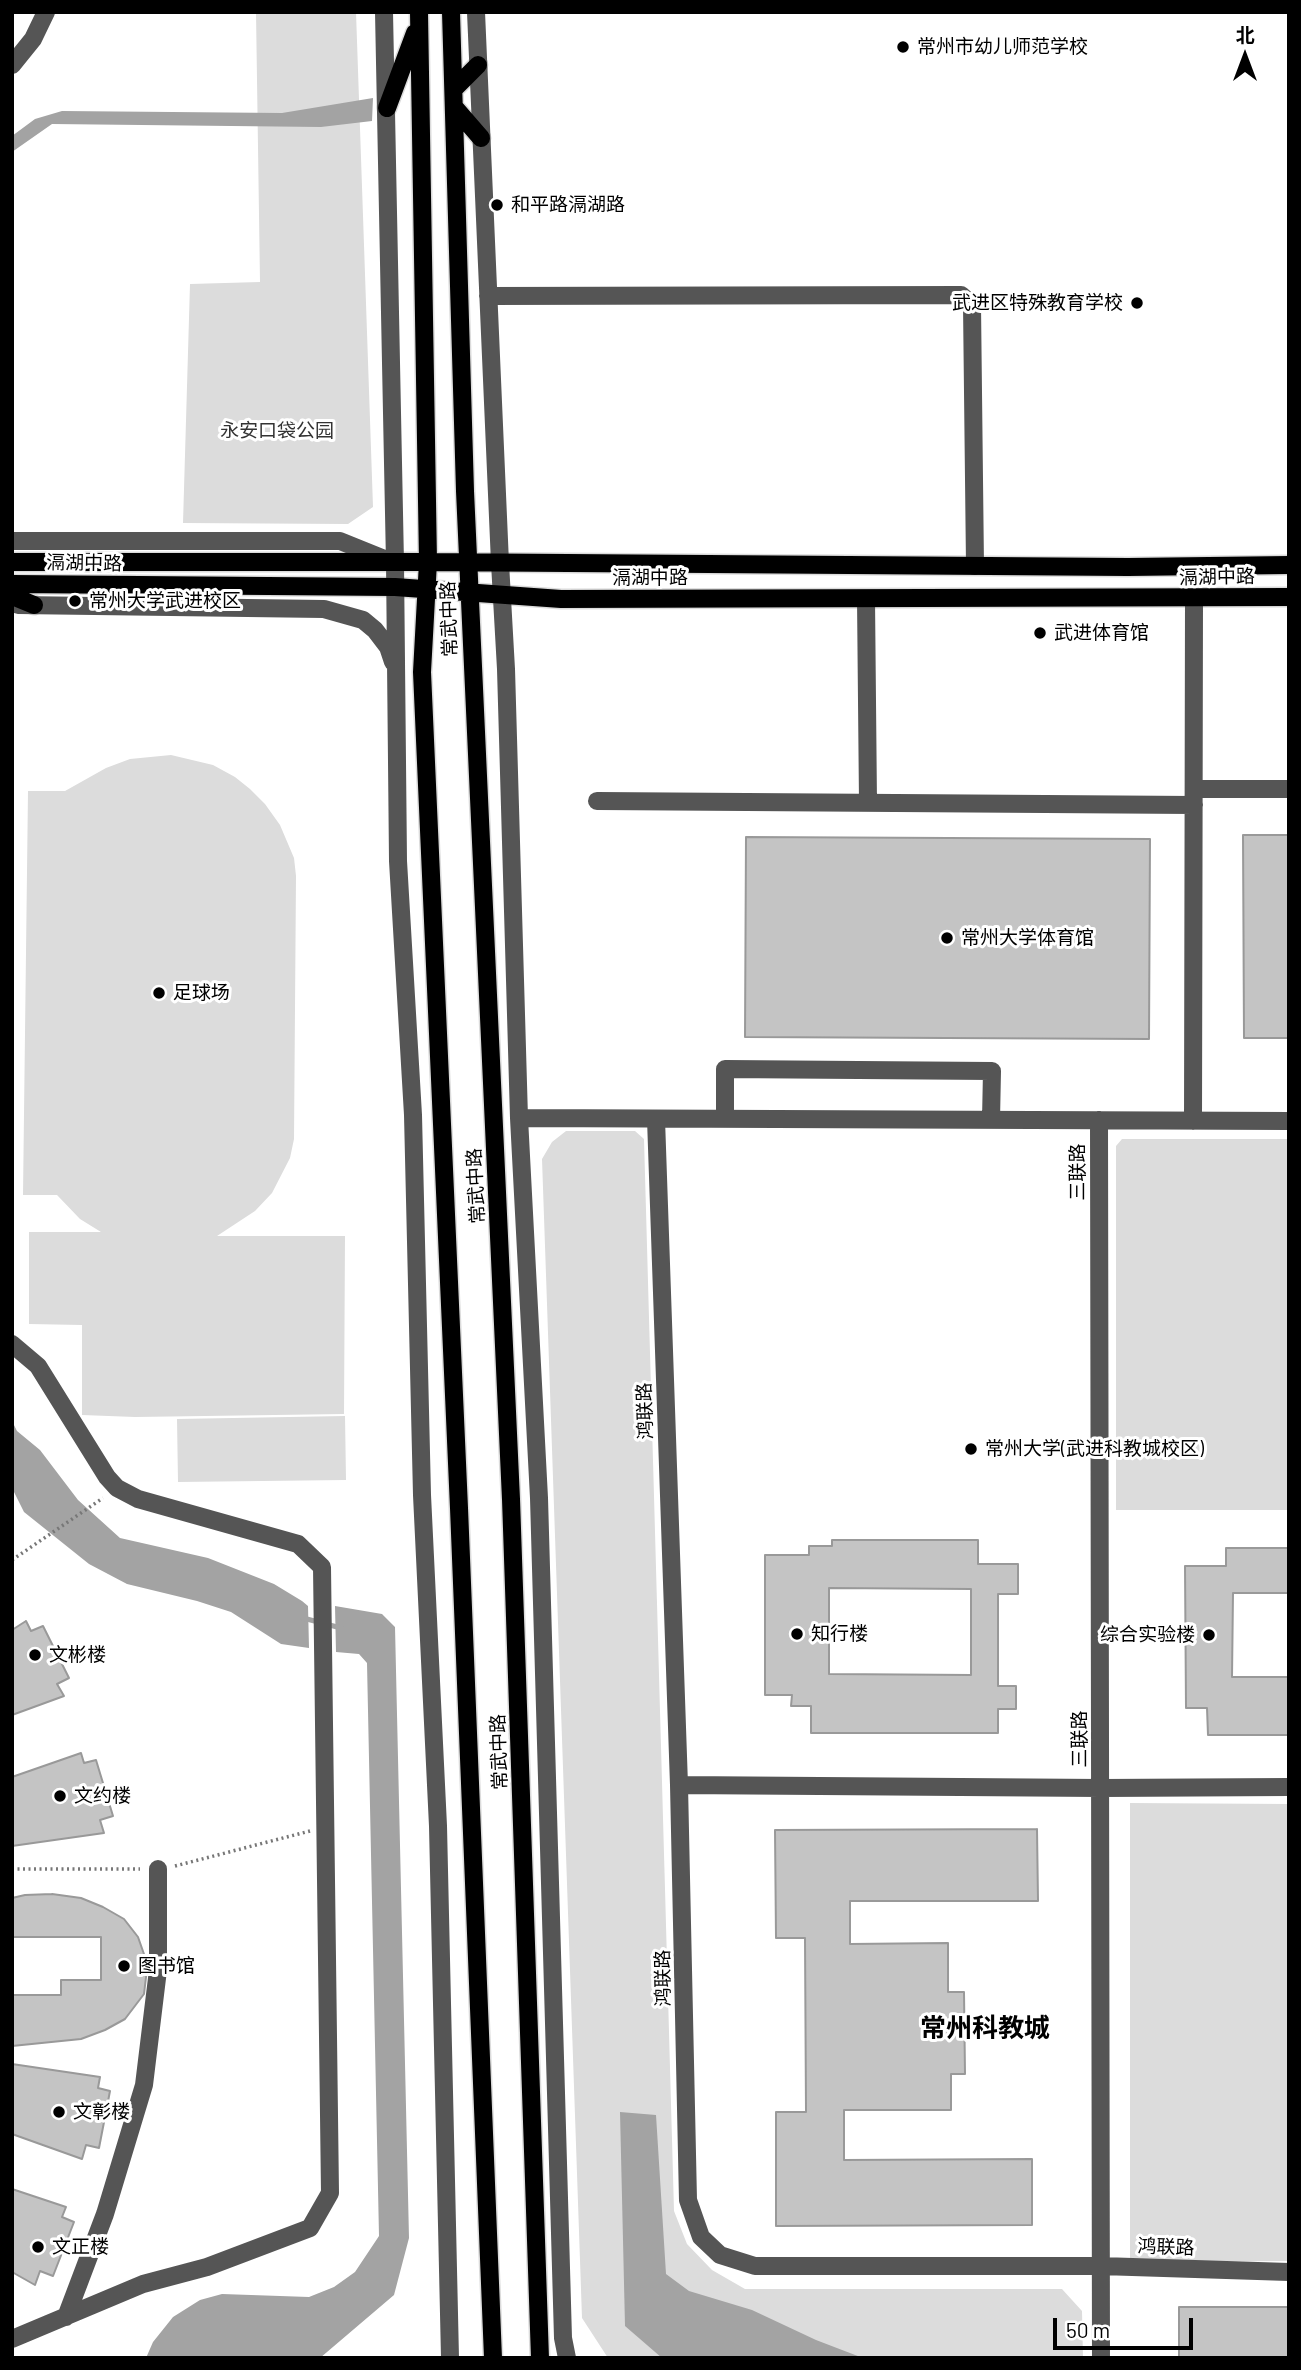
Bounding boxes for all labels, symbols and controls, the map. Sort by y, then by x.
north arrow [1210,21,1280,91]
text: 北 [1235,23,1255,46]
place label: 常州市幼儿师范学校 [917,36,1088,58]
marker: 常州市幼儿师范学校 [895,39,911,55]
place label: 和平路滆湖路 [511,194,625,216]
marker: 和平路滆湖路 [489,197,505,213]
place label: 武进区特殊教育学校 [952,292,1123,314]
marker: 武进区特殊教育学校 [1129,295,1145,311]
park label: 永安口袋公园 [220,420,334,442]
street label: 滆湖中路 [46,551,122,575]
street label: 滆湖中路 [1179,565,1255,589]
street label: 滆湖中路 [612,567,688,589]
street label: 常武中路 [436,581,462,657]
place label: 常州大学武进校区 [89,590,241,612]
marker: 常州大学武进校区 [67,593,83,609]
place label: 武进体育馆 [1054,622,1149,644]
marker: 武进体育馆 [1032,625,1048,641]
place label: 常州大学体育馆 [961,927,1094,949]
marker: 常州大学体育馆 [939,930,955,946]
place label: 足球场 [173,982,230,1004]
marker: 足球场 [151,985,167,1001]
street label: 三联路 [1067,1144,1089,1200]
street label: 常武中路 [463,1147,489,1225]
street label: 鸿联路 [633,1382,657,1440]
place label: 常州大学(武进科教城校区) [985,1438,1204,1460]
marker: 常州大学(武进科教城校区) [963,1441,979,1457]
place label: 知行楼 [811,1623,868,1645]
place label: 综合实验楼 [1100,1624,1195,1646]
marker: 知行楼 [789,1626,805,1642]
marker: 综合实验楼 [1201,1627,1217,1643]
place label: 文彬楼 [49,1644,106,1666]
marker: 文彬楼 [27,1647,43,1663]
street label: 三联路 [1069,1711,1091,1767]
street label: 常武中路 [486,1714,512,1790]
place label: 文约楼 [74,1785,131,1807]
marker: 文约楼 [52,1788,68,1804]
street label: 鸿联路 [651,1949,675,2007]
place label: 图书馆 [138,1955,195,1977]
marker: 图书馆 [116,1958,132,1974]
district label: 常州科教城 [920,2012,1050,2044]
place label: 文彰楼 [73,2101,130,2123]
marker: 文彰楼 [51,2104,67,2120]
street label: 鸿联路 [1137,2235,1195,2259]
place label: 文正楼 [52,2236,109,2258]
marker: 文正楼 [30,2239,46,2255]
scale bar [1056,2304,1196,2348]
text: 50 m [1066,2317,1110,2342]

